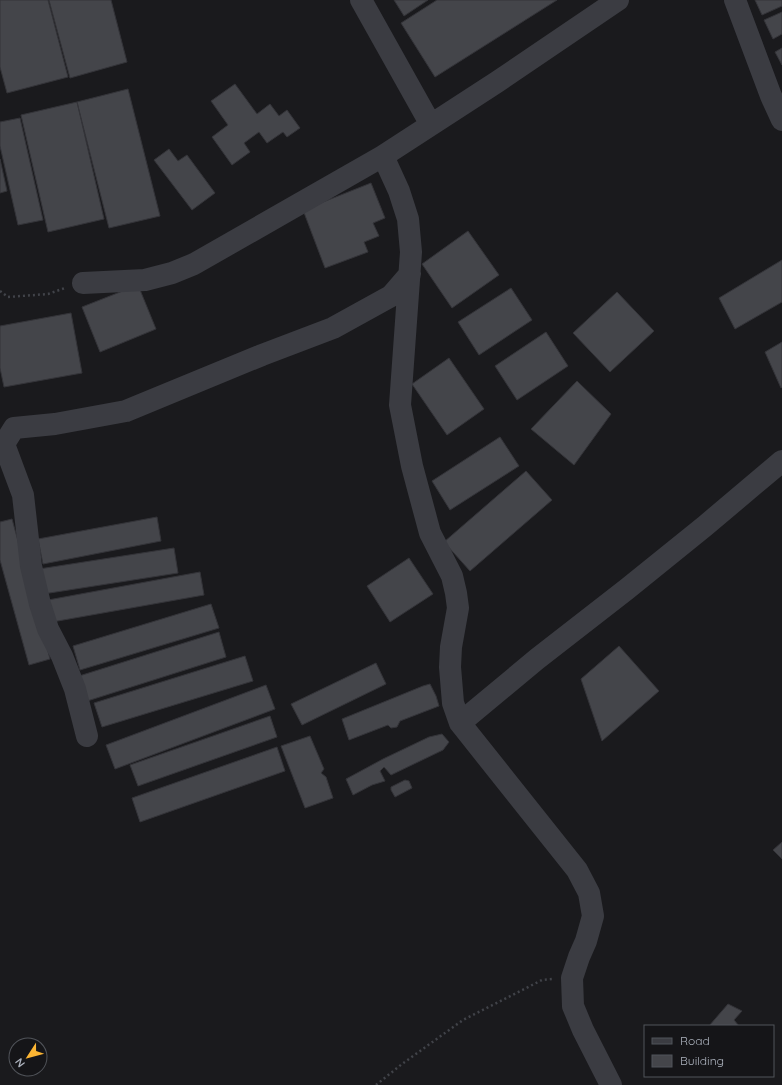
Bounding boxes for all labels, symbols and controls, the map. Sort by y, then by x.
legend [644,1025,774,1077]
text: Road [680,1033,710,1048]
north arrow [8,1037,48,1077]
text: Building [680,1053,724,1068]
text: N [12,1055,28,1070]

